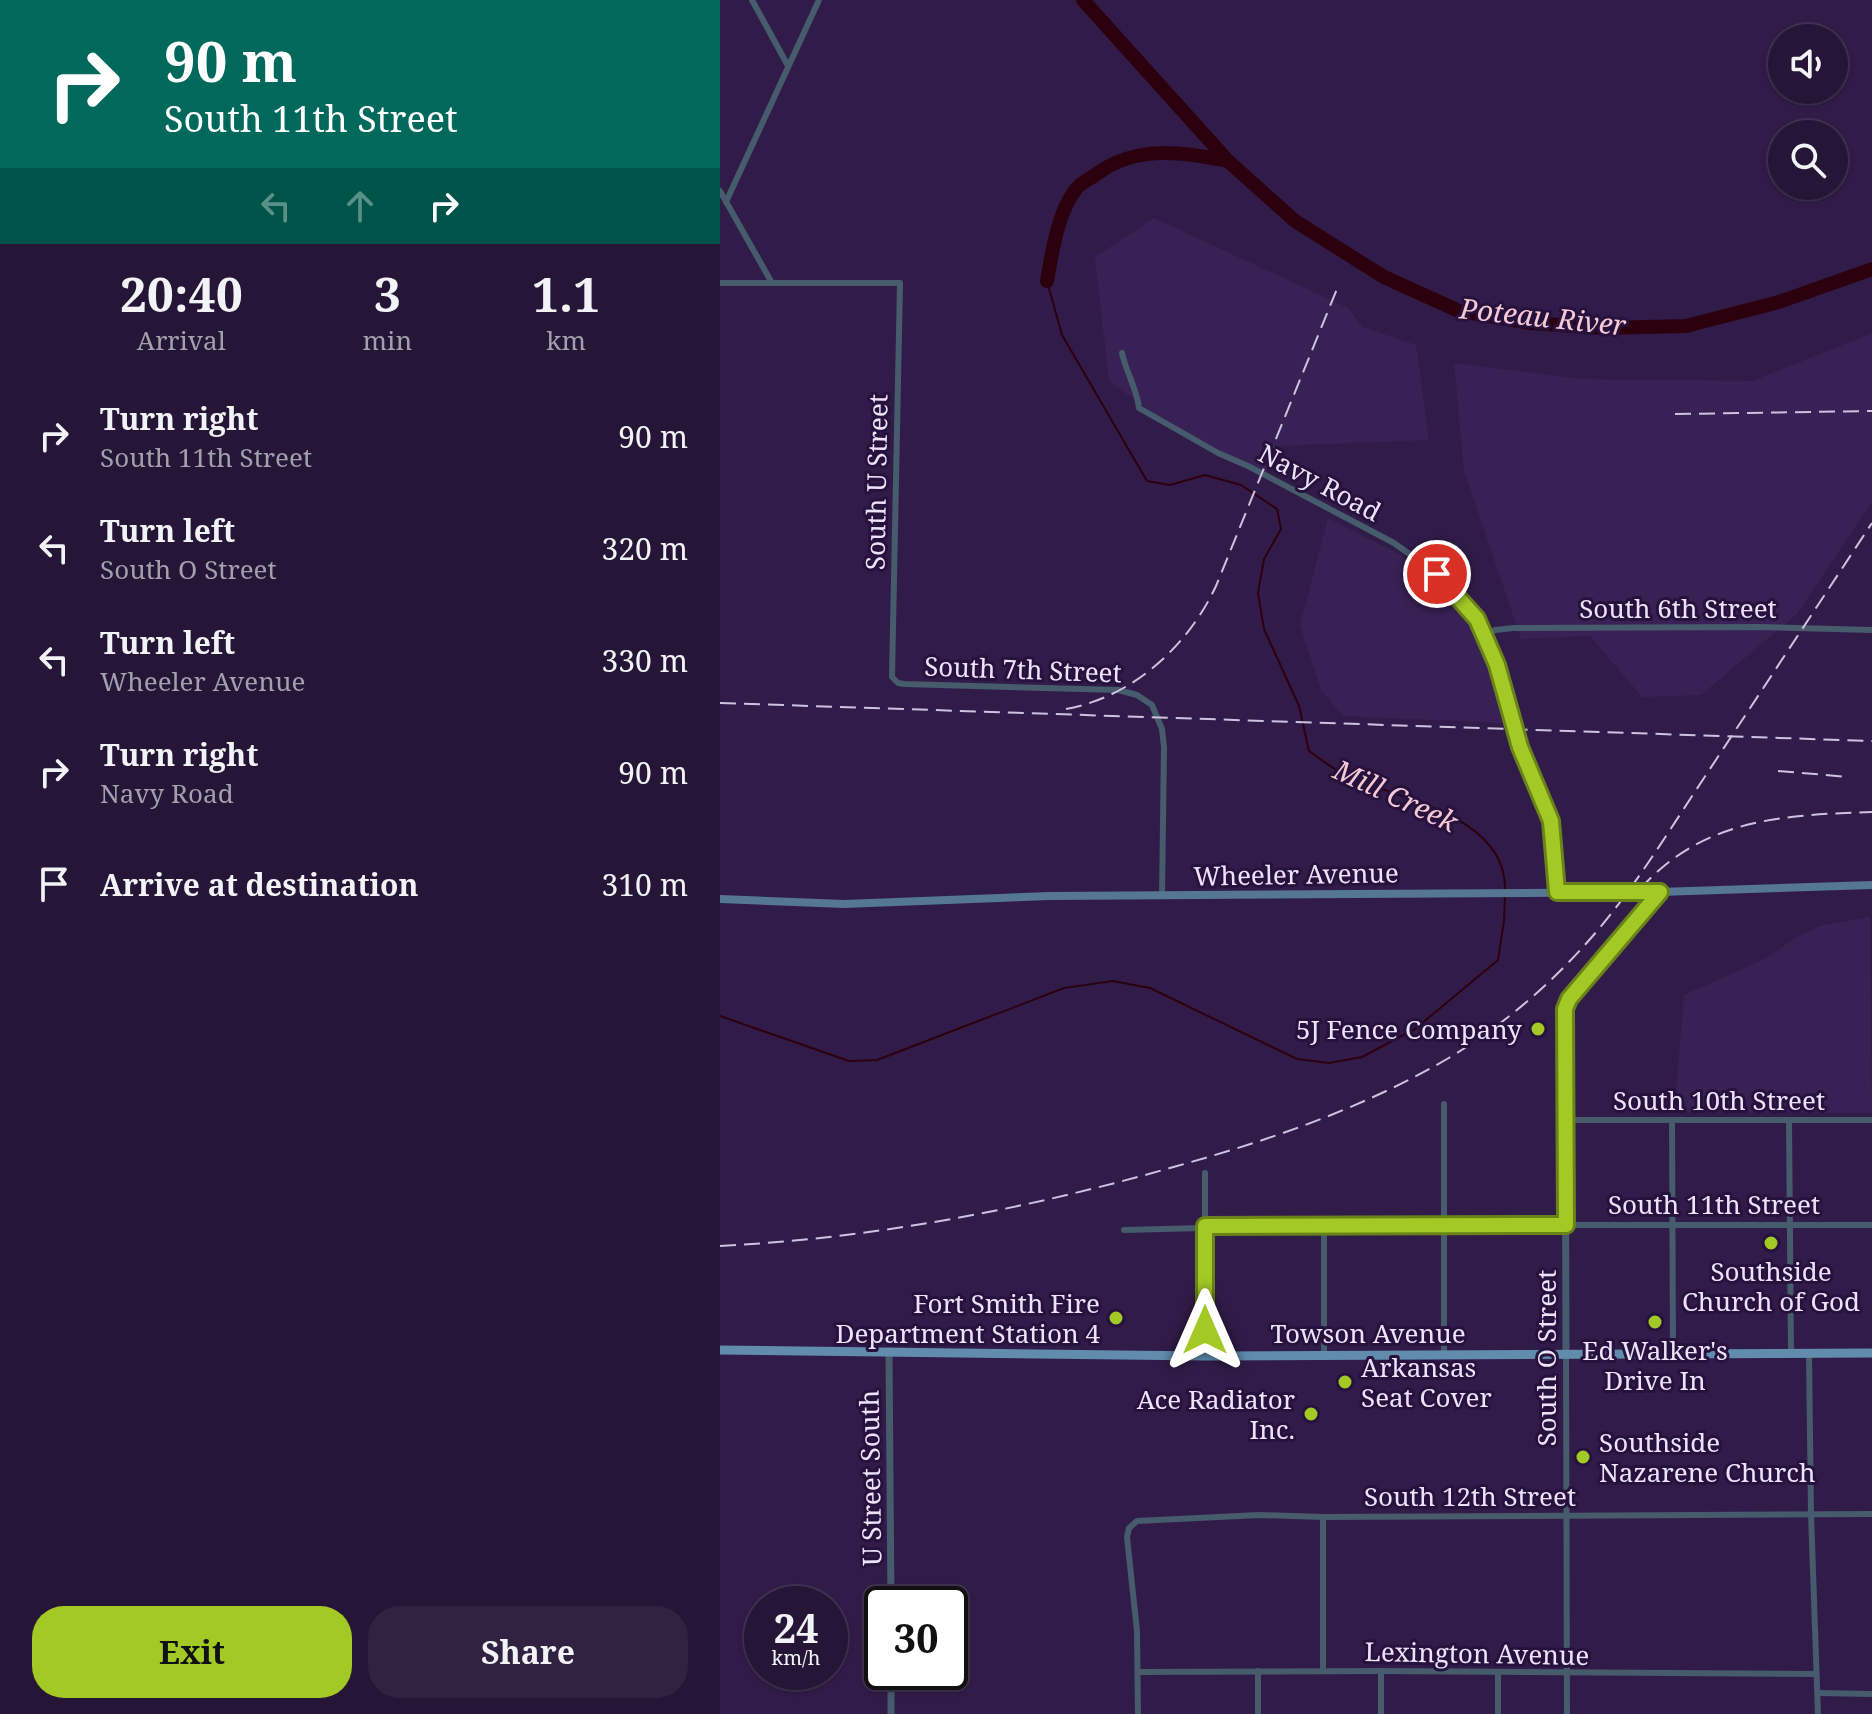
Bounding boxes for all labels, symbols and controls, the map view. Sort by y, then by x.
text: 90 m [164,22,297,98]
map controls [1768,24,1848,200]
button: sound [1768,24,1848,104]
icon: right [32,32,136,136]
text: South 11th Street [164,94,458,143]
button: search [1768,120,1848,200]
icon: left [254,184,298,228]
icon: ahead [338,184,382,228]
icon: right [422,184,466,228]
text: 20:40 [120,261,243,326]
text: 3 [374,261,401,326]
text: 1.1 [532,261,600,326]
water label: Poteau River [1457,288,1629,344]
text: Arrival [137,322,226,358]
text: min [363,322,412,358]
text: km [546,322,586,358]
street label: South U Street [856,394,896,570]
text: Turn right [100,398,258,439]
icon: right [32,414,76,458]
text: 90 m [618,416,688,457]
street label: Navy Road [1253,435,1387,529]
text: South 11th Street [100,439,312,475]
text: Turn left [100,510,235,551]
icon: left [32,526,76,570]
text: 320 m [602,528,688,569]
pin [1403,540,1471,608]
text: South O Street [100,551,277,587]
icon: arrive [1415,552,1459,596]
street label: South 6th Street [1579,590,1777,626]
text: Turn left [100,622,235,663]
icon: left [32,638,76,682]
text: 330 m [602,640,688,681]
street label: South 7th Street [924,648,1122,690]
text: Wheeler Avenue [100,663,305,699]
text: Turn right [100,734,258,775]
water label: Mill Creek [1327,749,1465,841]
icon: right [32,750,76,794]
text: 90 m [618,752,688,793]
text: Navy Road [100,775,234,811]
street label: Wheeler Avenue [1193,854,1399,894]
icon: arrive [32,862,76,906]
text: Arrive at destination [100,864,419,905]
text: 310 m [602,864,688,905]
place label: 5J Fence Company [1296,1011,1522,1047]
marker: 5J Fence Company [1529,1020,1547,1038]
street label: South 10th Street [1613,1082,1825,1118]
street label: South 11th Street [1608,1186,1820,1222]
marker: Southside Church of God [1762,1234,1780,1252]
place label: Southside Church of God [1682,1253,1860,1319]
street label: South O Street [1528,1270,1564,1446]
place label: Fort Smith Fire Department Station 4 [836,1285,1100,1351]
position arrow [1163,1288,1247,1372]
marker: Fort Smith Fire Department Station 4 [1107,1309,1125,1327]
marker: Ed Walker's Drive In [1646,1313,1664,1331]
street label: Towson Avenue [1270,1315,1466,1351]
place label: Ed Walker's Drive In [1582,1332,1728,1398]
place label: Arkansas Seat Cover [1361,1349,1492,1415]
marker: Arkansas Seat Cover [1336,1373,1354,1391]
place label: Ace Radiator Inc. [1137,1381,1295,1447]
street label: U Street South [850,1390,890,1566]
marker: Ace Radiator Inc. [1302,1405,1320,1423]
place label: Southside Nazarene Church [1599,1424,1816,1490]
marker: Southside Nazarene Church [1574,1448,1592,1466]
street label: South 12th Street [1364,1478,1576,1514]
speed limit sign: 30 [864,1586,968,1690]
text: 24 [773,1600,819,1655]
button: Exit [32,1606,352,1698]
button: Share [368,1606,688,1698]
street label: Lexington Avenue [1364,1633,1590,1673]
text: km/h [771,1644,821,1671]

